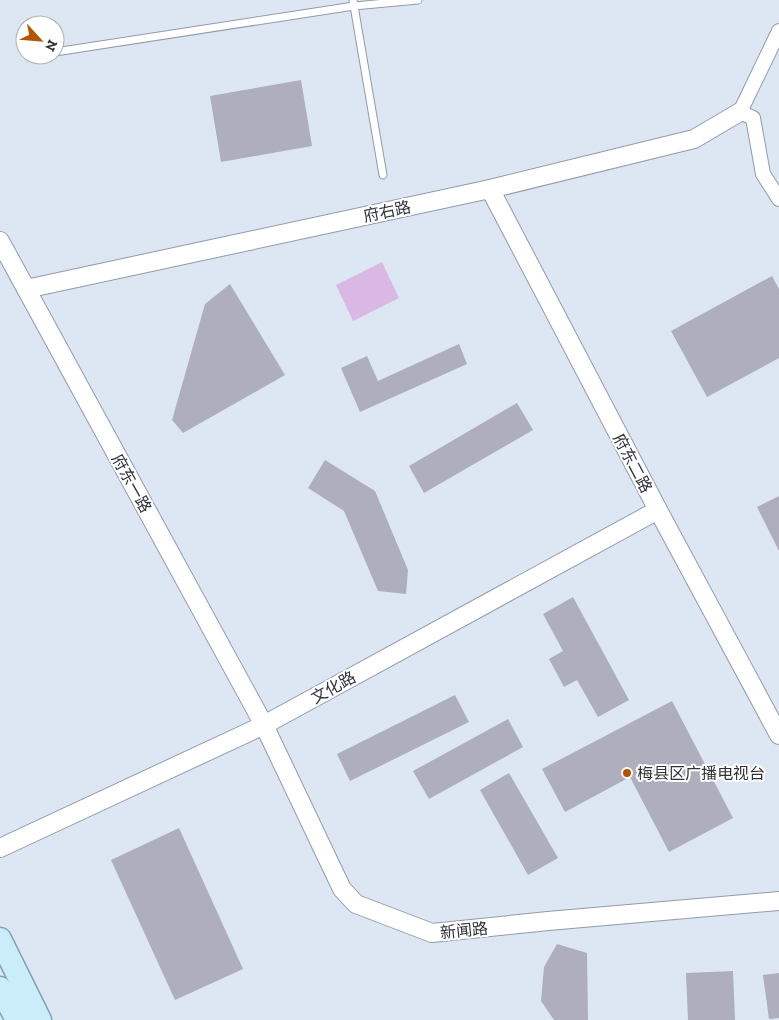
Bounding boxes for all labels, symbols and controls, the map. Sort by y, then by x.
north arrow [15,15,65,65]
text: N [41,37,61,54]
street label: 府右路 [362,197,413,226]
street label: 府东二路 [609,431,656,496]
street label: 府东一路 [108,451,155,516]
street label: 文化路 [308,667,359,707]
place label: 梅县区广播电视台 [637,764,765,783]
marker: 梅县区广播电视台 [621,767,633,779]
street label: 新闻路 [439,919,489,942]

